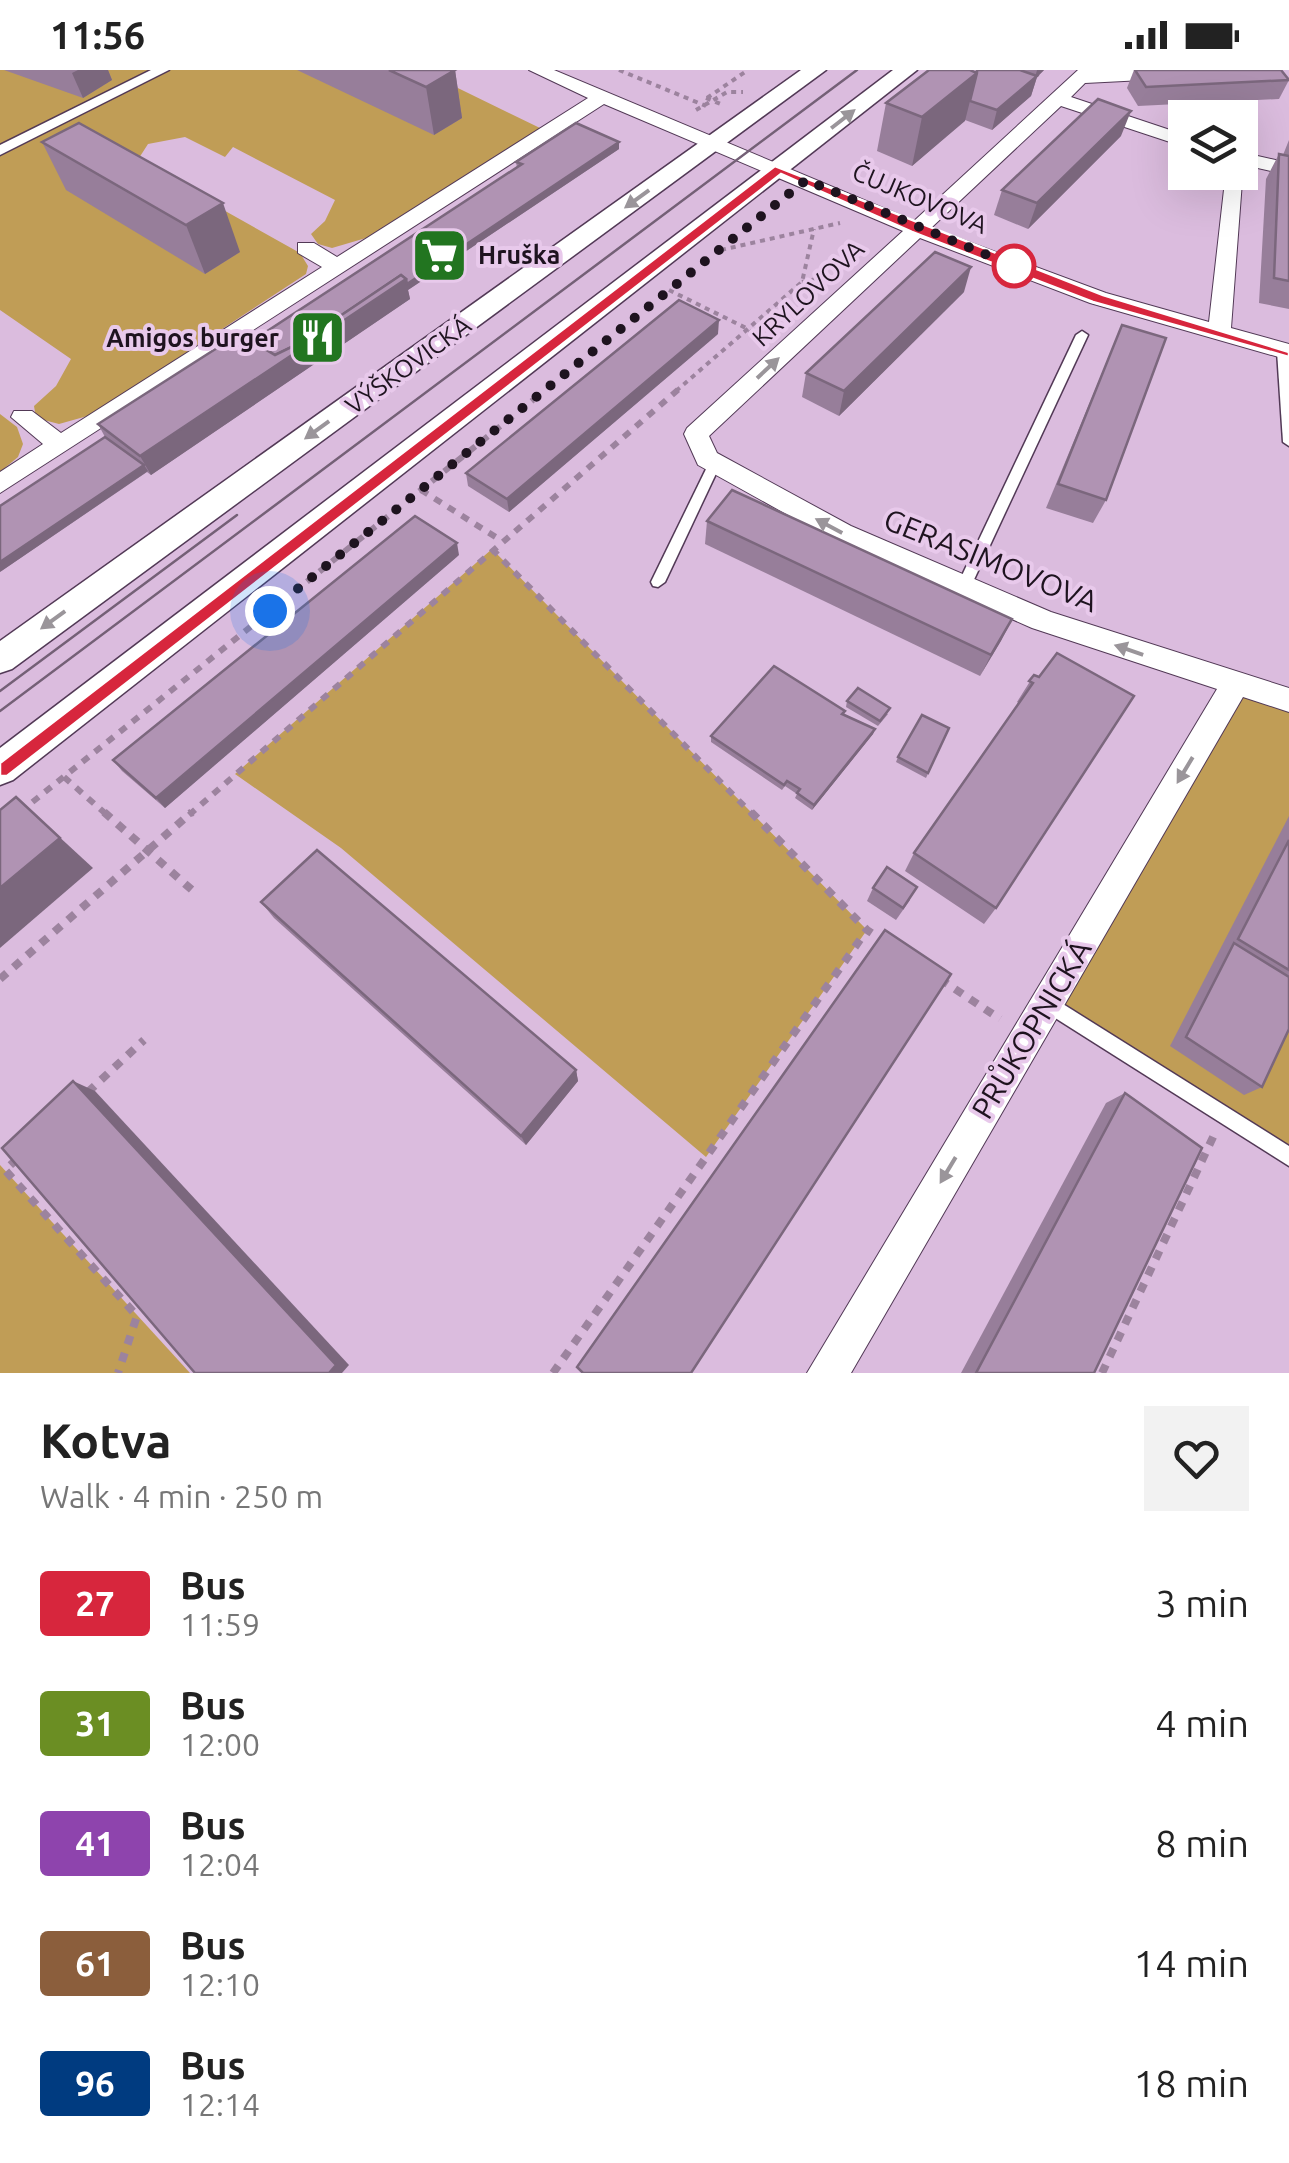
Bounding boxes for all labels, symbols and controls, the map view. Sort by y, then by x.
text: 11:56 [50,14,145,56]
map controls [1168,100,1258,190]
button: layers [1168,100,1258,190]
one-way arrow [830,109,856,130]
street label: ČUJKOVOVA [848,157,992,239]
one-way arrow [624,189,650,208]
supermarket icon: Hruška [409,225,469,285]
street label: KRYLOVOVA [747,234,869,352]
place label: Hruška [478,241,560,269]
unlabelled marker [993,245,1035,287]
restaurant icon: Amigos burger [288,308,348,368]
street label: VÝŠKOVICKÁ [340,310,476,420]
place label: Amigos burger [106,324,280,352]
one-way arrow [756,357,780,380]
one-way arrow [304,420,330,439]
street label: GERASIMOVOVA [879,502,1103,619]
one-way arrow [815,517,844,534]
your location [245,586,295,636]
one-way arrow [40,610,66,630]
one-way arrow [1114,641,1144,656]
one-way arrow [1177,755,1194,784]
street label: PRŮKOPNICKÁ [964,933,1098,1124]
one-way arrow [940,1156,957,1184]
button: heart [1144,1406,1249,1511]
text: Kotva [40,1413,172,1467]
text: Walk · 4 min · 250 m [40,1478,323,1514]
text: Bus [180,1564,245,1606]
text: 3 min [1155,1582,1249,1624]
text: 27 [75,1583,115,1623]
text: 11:59 [180,1606,260,1642]
text: Bus [180,1684,245,1726]
text: 4 min [1155,1702,1249,1744]
text: 31 [75,1703,115,1743]
text: 12:00 [180,1726,260,1762]
text: Bus [180,1804,245,1846]
text: 8 min [1155,1822,1249,1864]
text: 41 [75,1823,115,1863]
text: 12:04 [180,1846,260,1882]
text: Bus [180,1924,245,1966]
text: 14 min [1134,1942,1249,1984]
text: 61 [75,1943,115,1983]
text: 12:10 [180,1966,260,2002]
text: Bus [180,2044,245,2086]
text: 18 min [1134,2062,1249,2104]
text: 96 [75,2063,115,2103]
text: 12:14 [180,2086,260,2122]

